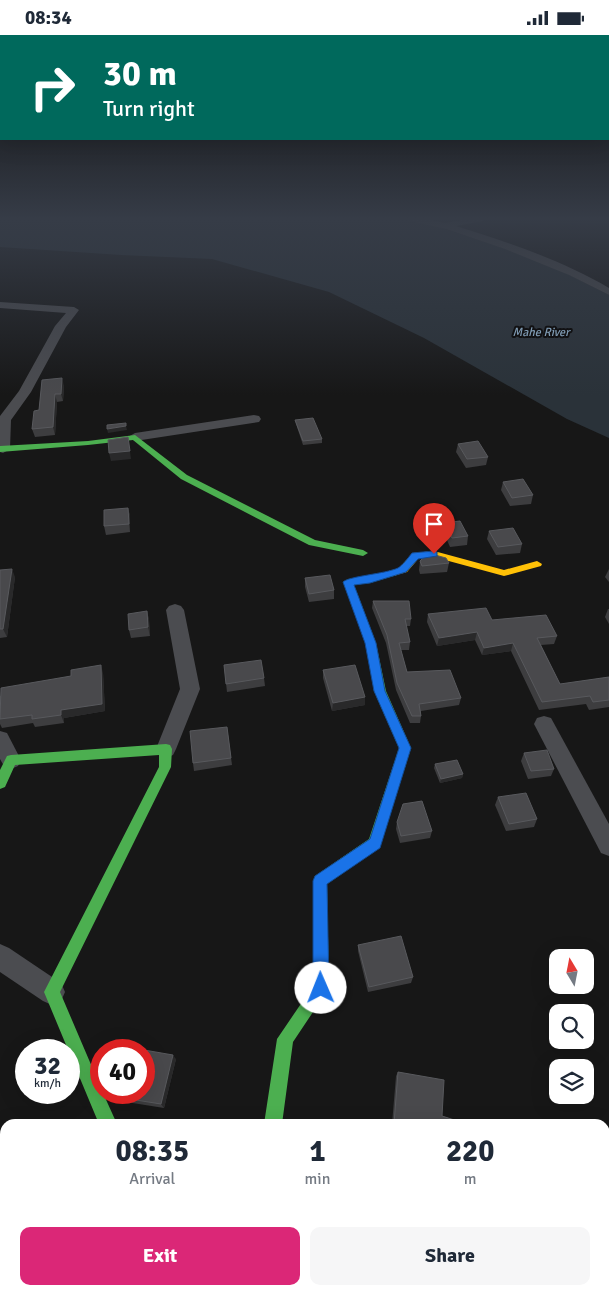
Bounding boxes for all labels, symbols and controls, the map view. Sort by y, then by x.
text: 08:34 [25,6,72,30]
text: 30 m [103,52,177,95]
icon: right [20,55,85,120]
text: Turn right [103,95,195,122]
water label: Mahe River [512,325,571,340]
pin [413,503,455,554]
icon: arrive [420,510,448,538]
north arrow [549,949,594,994]
map controls [549,949,594,1104]
position arrow [294,961,346,1013]
button: search [549,1004,594,1049]
speed limit sign: 40 [90,1039,155,1104]
text: 32 [34,1050,61,1081]
button: layers [549,1059,594,1104]
text: km/h [34,1076,61,1091]
text: 08:35 [115,1133,189,1170]
text: 1 [309,1133,326,1170]
text: 220 [446,1133,494,1170]
text: Arrival [129,1169,175,1189]
text: min [305,1169,330,1189]
text: m [464,1169,477,1189]
button: Exit [20,1227,300,1285]
button: Share [310,1227,590,1285]

